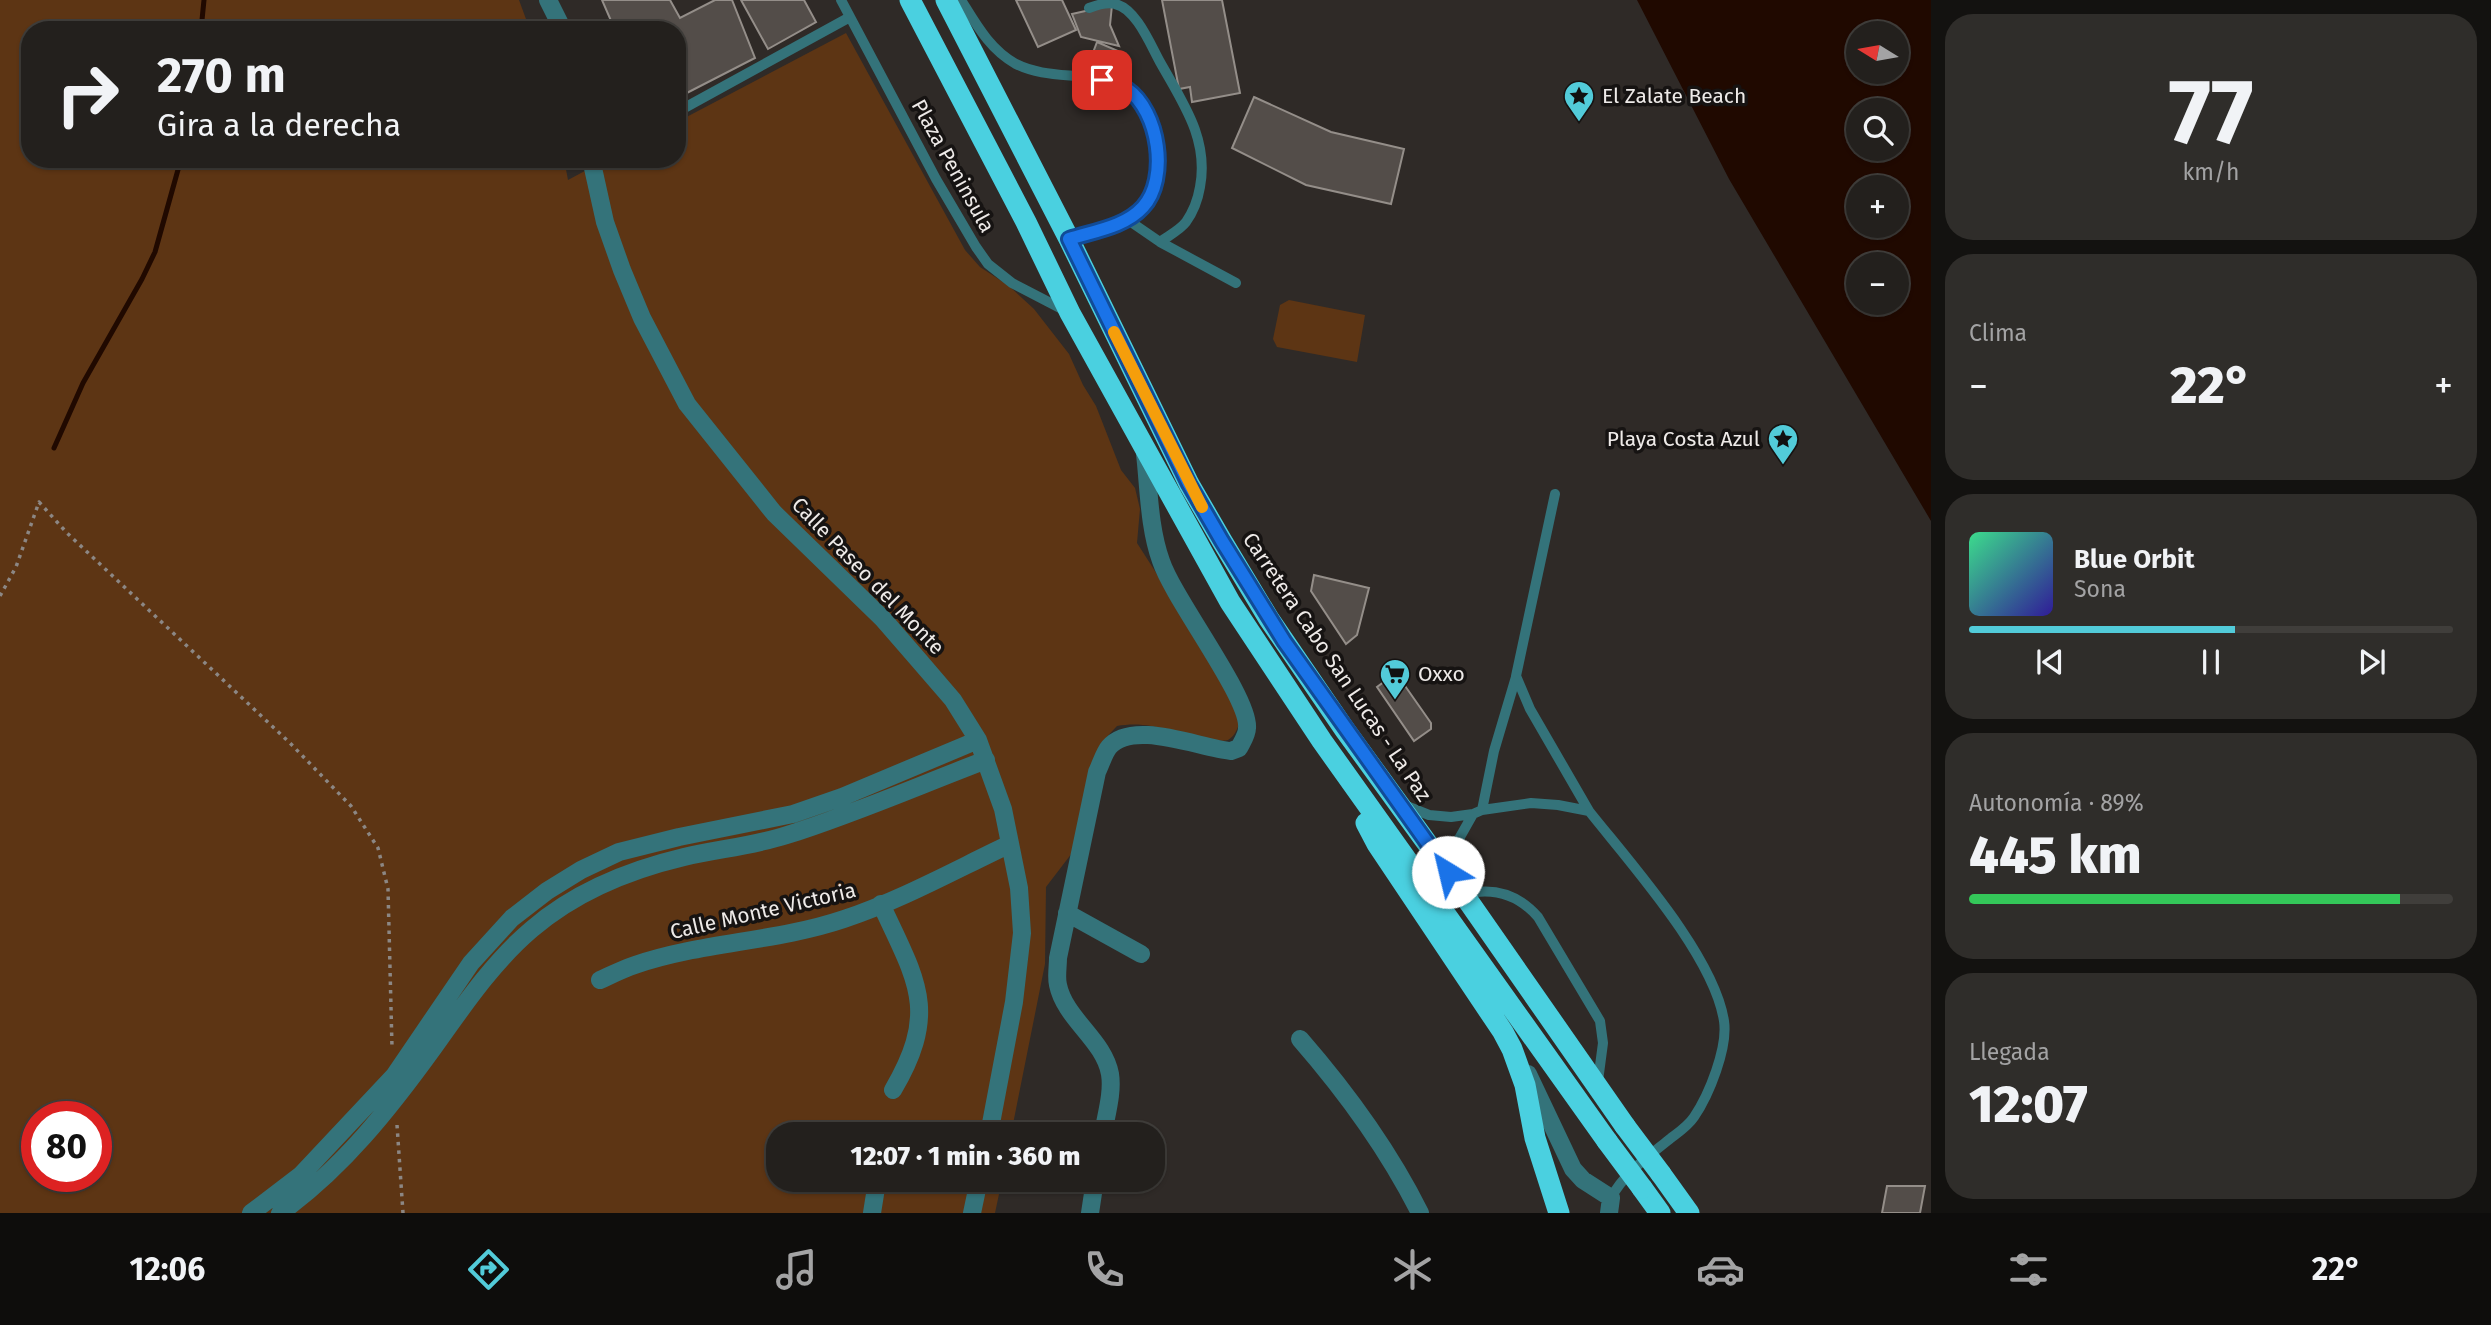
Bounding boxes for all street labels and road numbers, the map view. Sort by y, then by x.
street label: Plaza Peninsula [906,95,1000,237]
street label: Calle Paseo del Monte [786,492,950,660]
street label: Carretera Cabo San Lucas - La Paz [1237,528,1437,806]
street label: Calle Monte Victoria [668,877,858,945]

